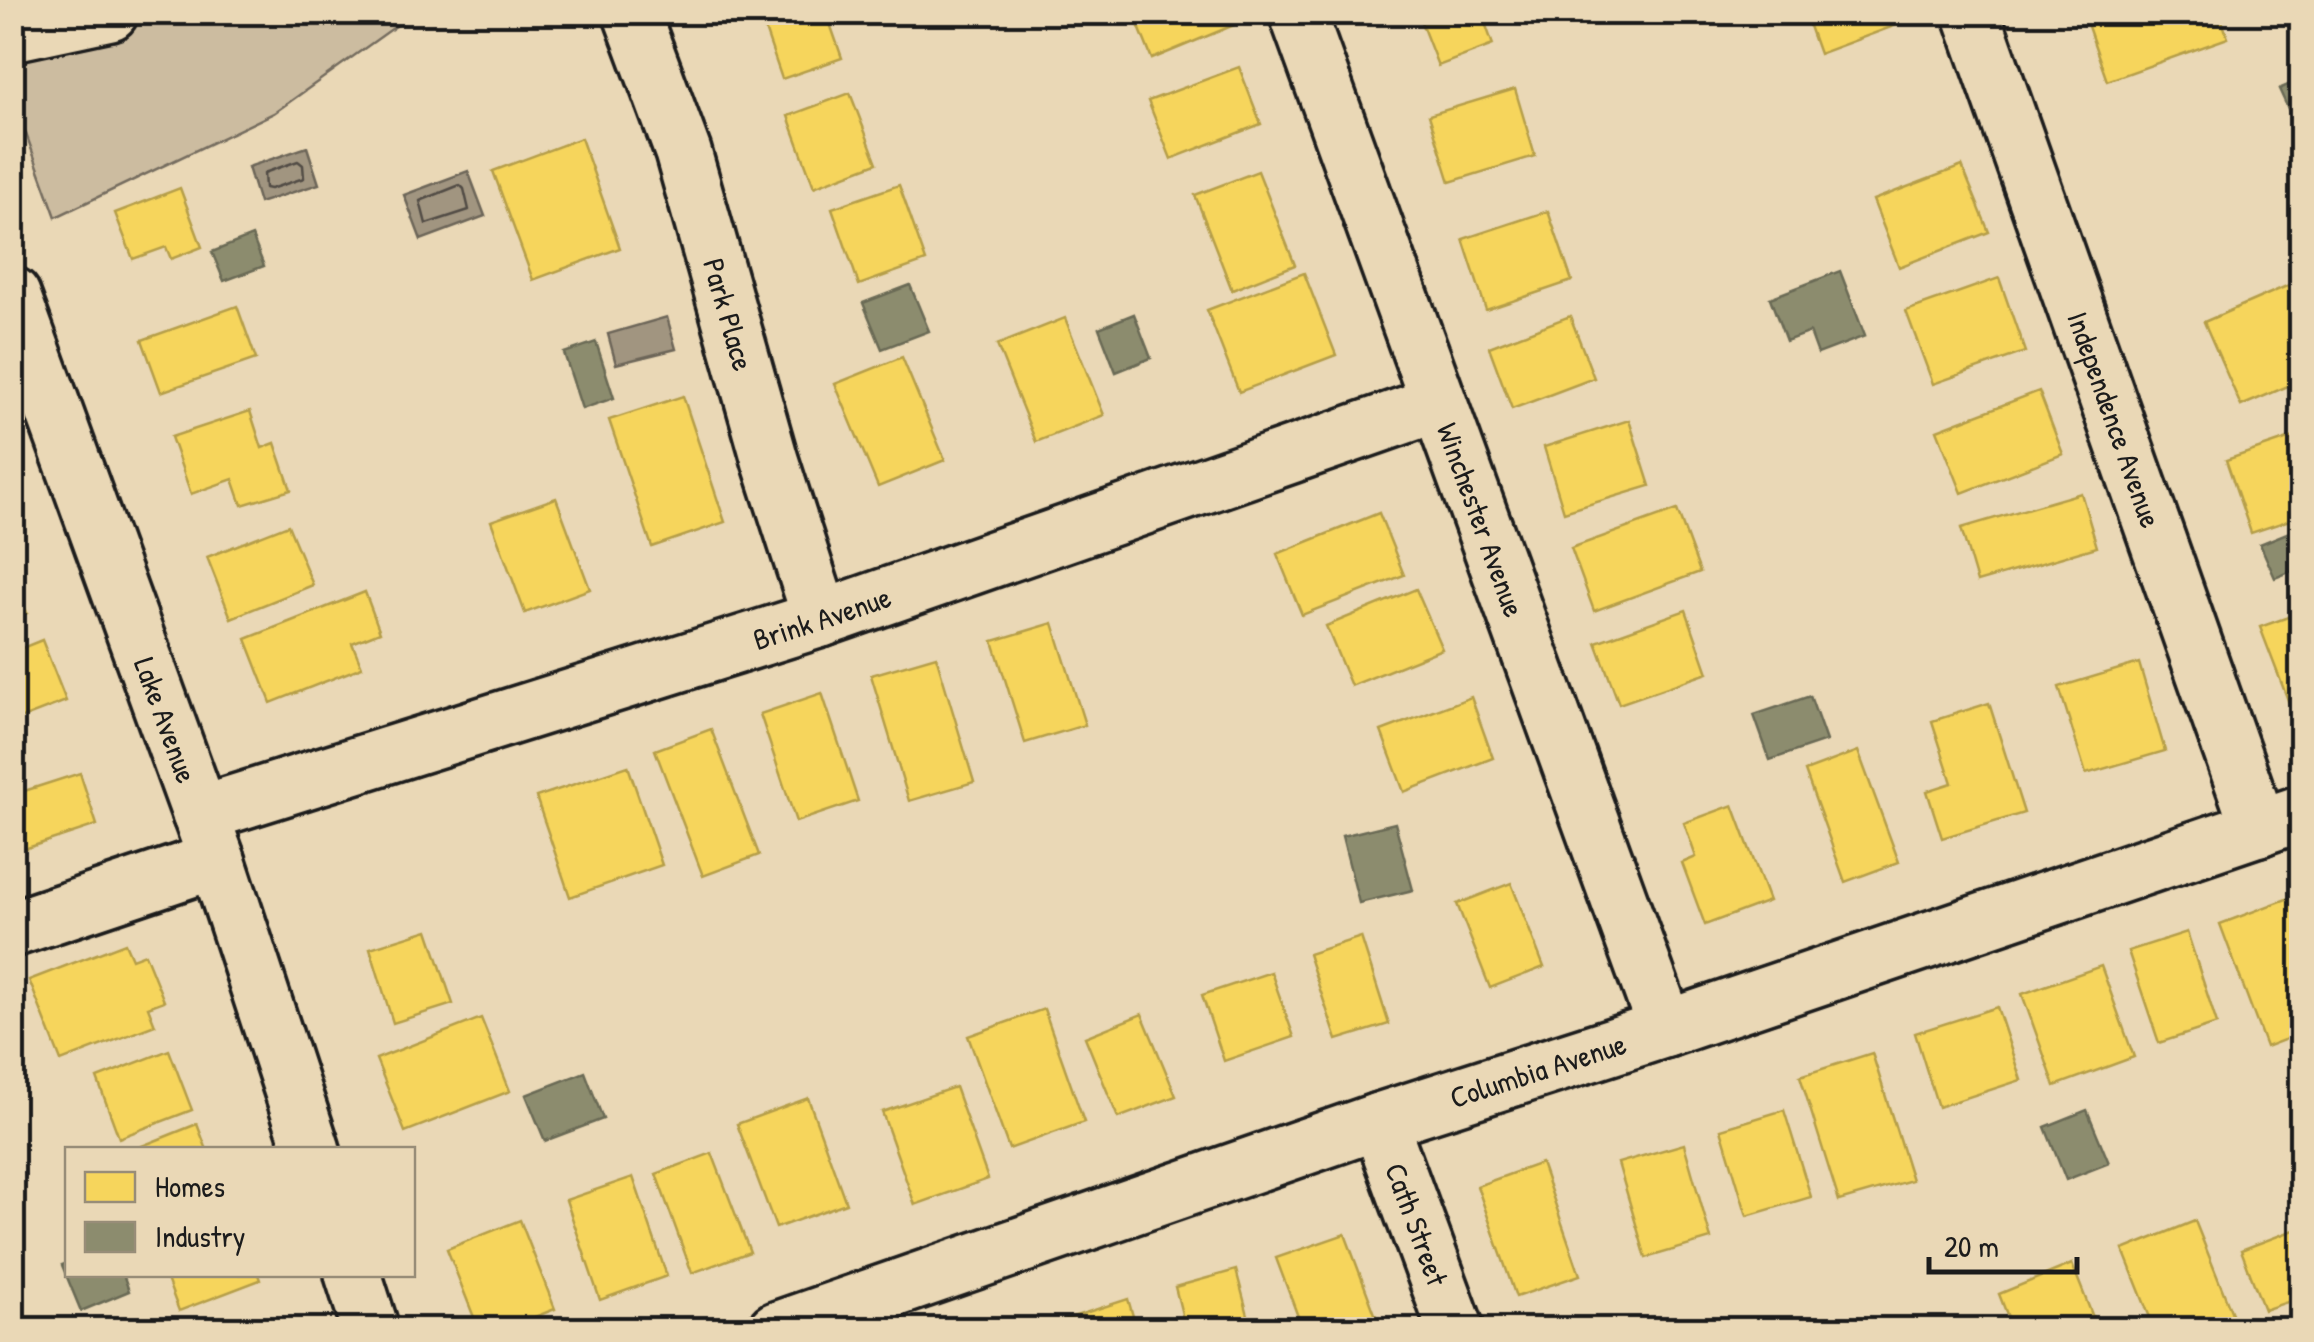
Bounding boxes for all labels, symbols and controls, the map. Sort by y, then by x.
street label: Park Place [694,254,764,375]
street label: Independence Avenue [2058,306,2171,533]
street label: Winchester Avenue [1428,417,1535,622]
street label: Brink Avenue [748,576,896,659]
street label: Lake Avenue [125,652,207,788]
street label: Columbia Avenue [1445,1023,1631,1117]
legend [65,1147,415,1277]
street label: Cath Street [1376,1157,1458,1292]
text: Homes [155,1166,225,1206]
scale bar [1929,1212,2076,1274]
text: Industry [155,1216,245,1256]
text: 20 m [1944,1226,1999,1266]

